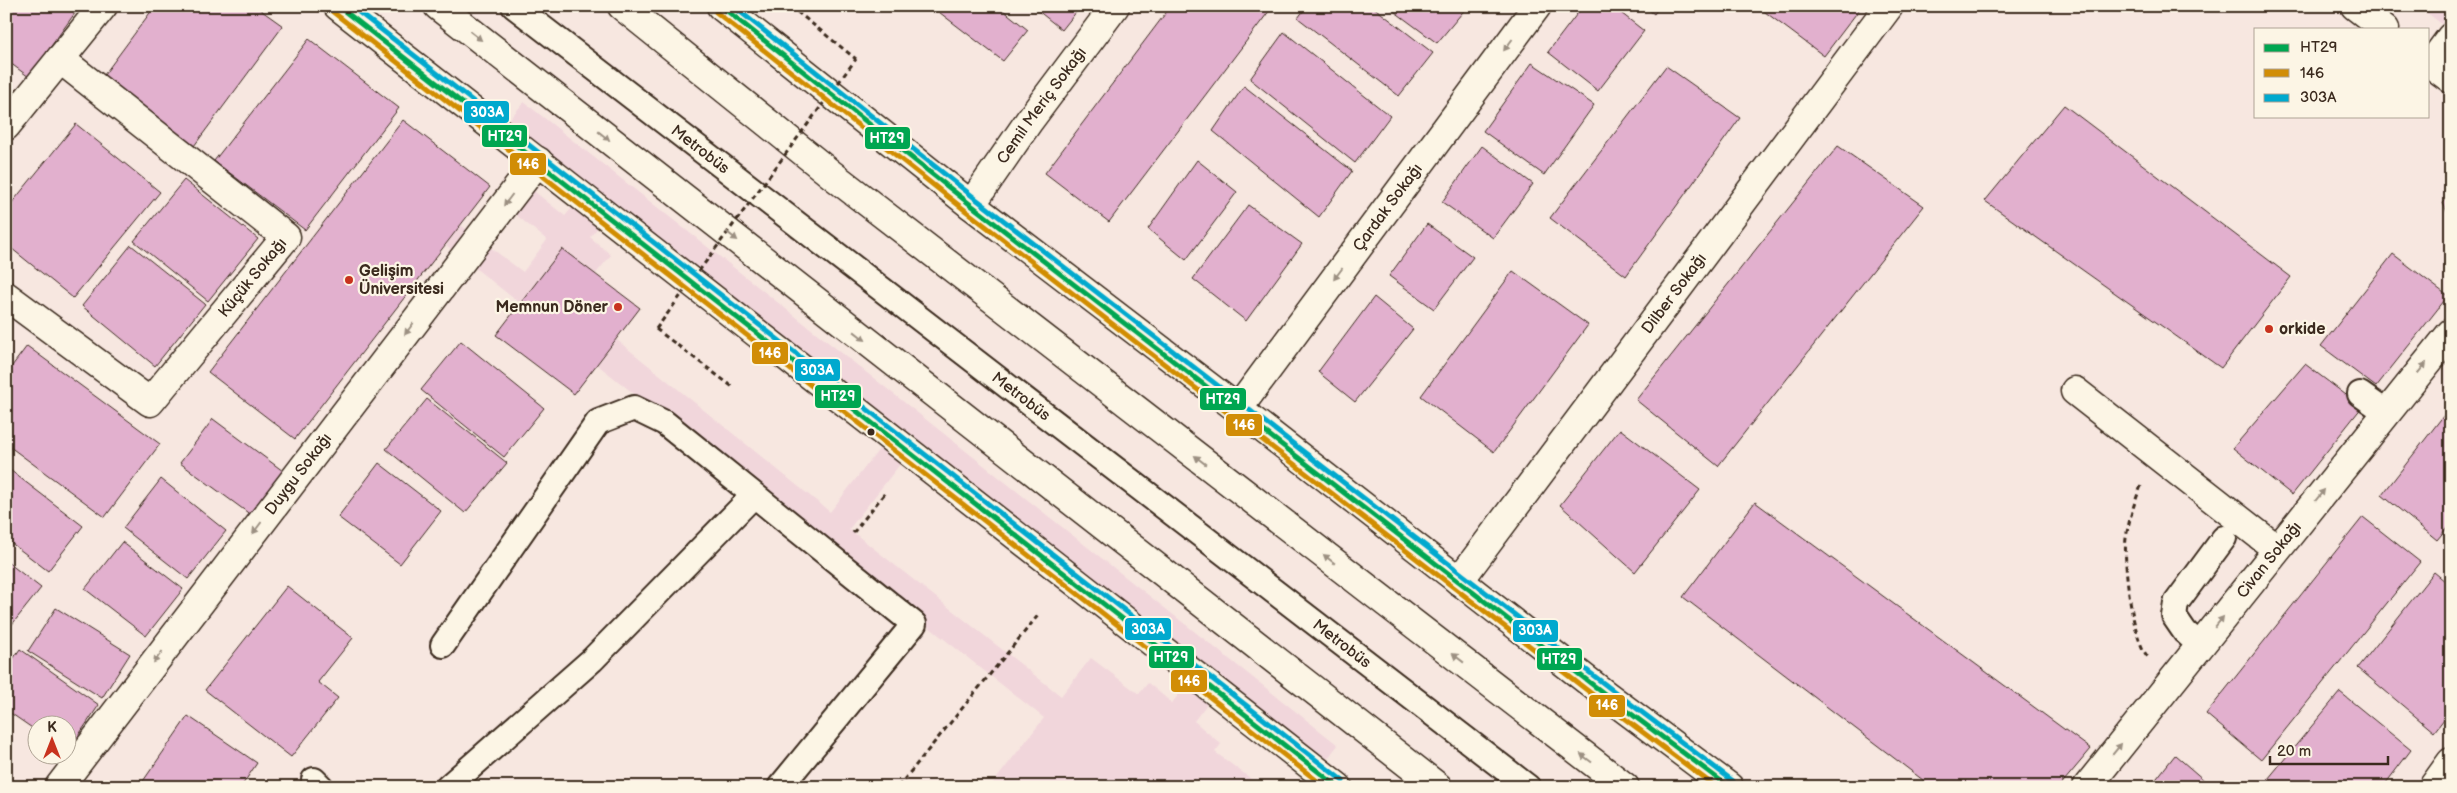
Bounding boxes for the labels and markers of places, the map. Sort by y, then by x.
place label: Gelişim Üniversitesi [359,262,444,299]
marker: Gelişim Üniversitesi [343,274,355,286]
place label: Memnun Döner [496,298,609,317]
marker: Memnun Döner [612,301,624,313]
place label: orkide [2279,320,2325,339]
marker: orkide [2263,323,2275,335]
unlabelled marker [866,427,876,437]

